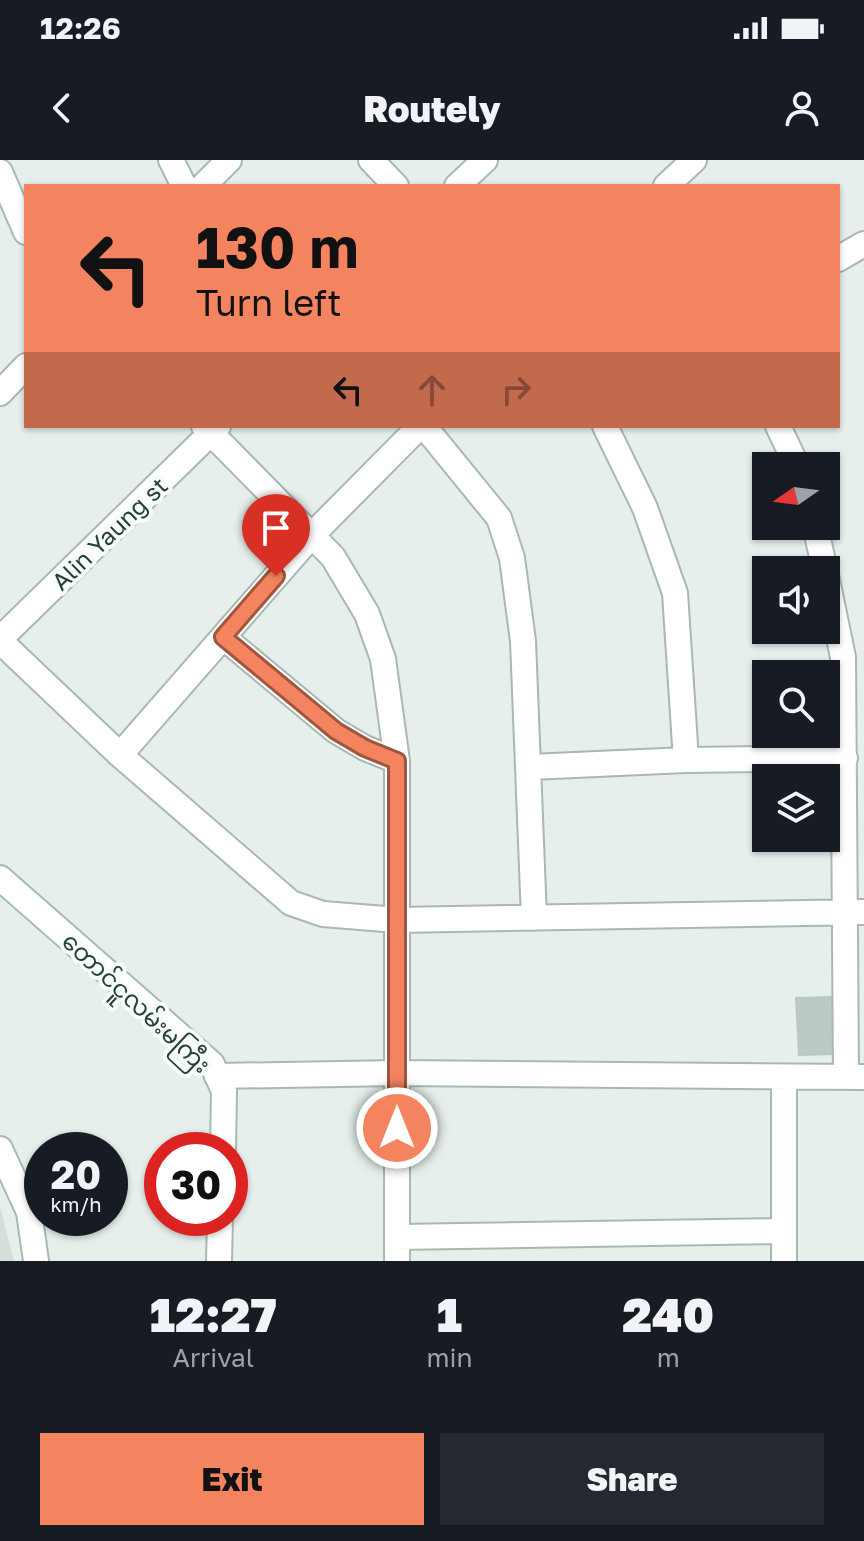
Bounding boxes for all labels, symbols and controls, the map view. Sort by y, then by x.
text: 12:26 [40,10,121,46]
icon: back [40,86,84,130]
icon: person [780,86,824,130]
text: Routely [363,87,501,130]
text: 130 m [196,213,358,280]
icon: left [64,216,168,320]
text: Turn left [196,281,342,324]
icon: left [326,368,370,412]
icon: ahead [410,368,454,412]
icon: right [494,368,538,412]
north arrow [752,452,840,540]
map controls [752,452,840,852]
street label: Alin Yaung st [45,471,173,595]
pin [242,494,310,576]
icon: arrive [254,506,298,550]
button: sound [752,556,840,644]
button: search [752,660,840,748]
button: layers [752,764,840,852]
street label: တောင်ငူလမ်းမကြီး [53,926,217,1083]
position arrow [355,1086,439,1170]
speed limit sign: 30 [144,1132,248,1236]
text: 20 [51,1150,101,1198]
text: km/h [51,1192,101,1216]
text: 12:27 [150,1285,277,1343]
text: 1 [437,1285,462,1343]
text: 240 [622,1285,714,1343]
text: Arrival [173,1342,254,1373]
text: min [427,1342,473,1373]
text: m [657,1342,680,1373]
button: Exit [40,1433,424,1525]
button: Share [440,1433,824,1525]

